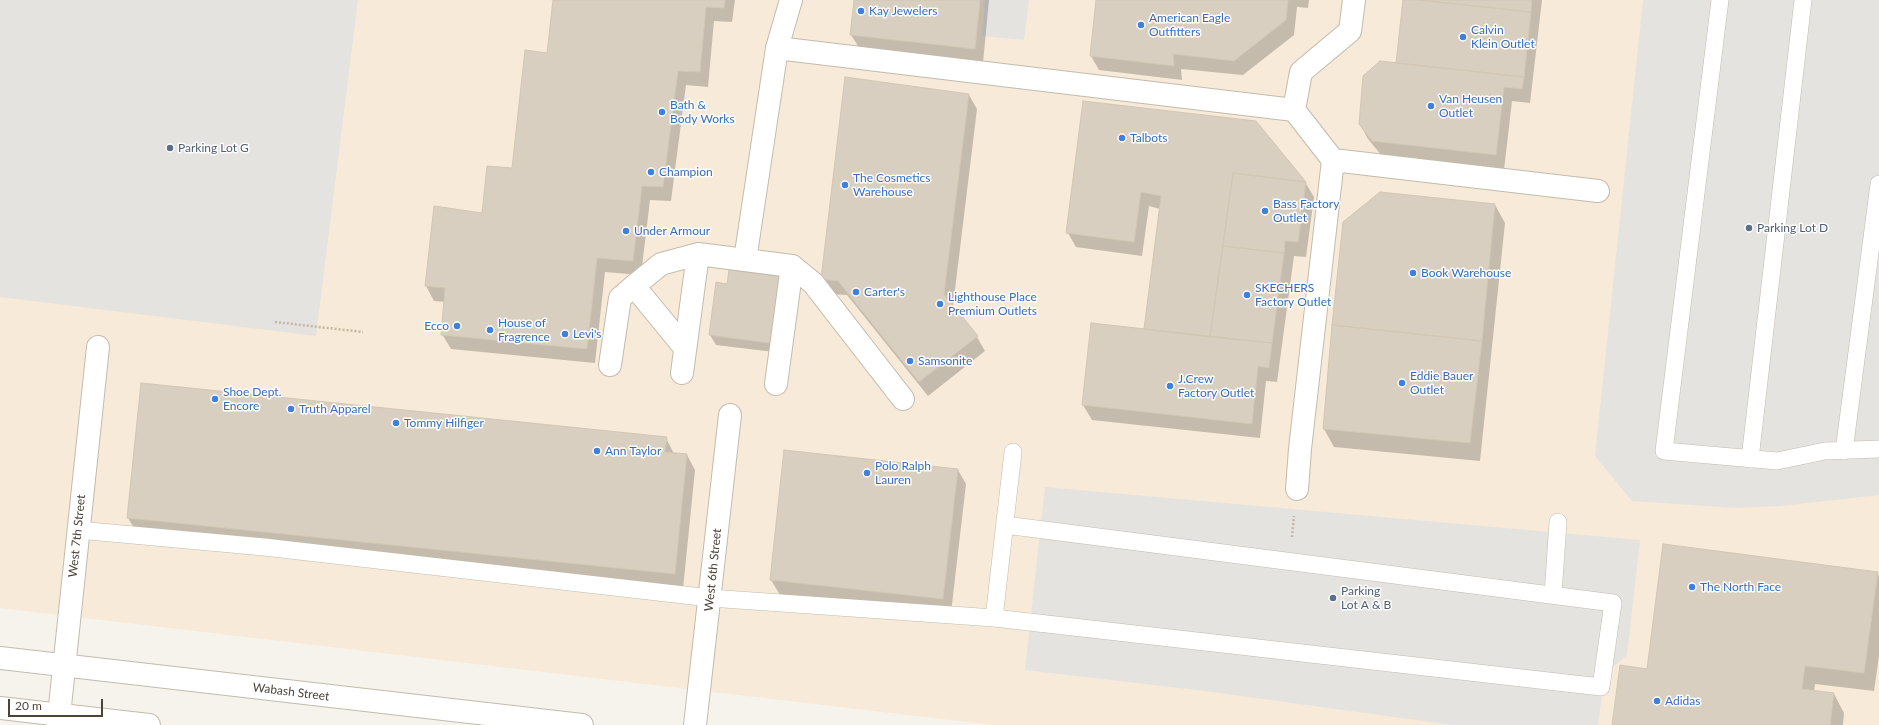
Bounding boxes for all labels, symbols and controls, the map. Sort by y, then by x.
place label: Kay Jewelers [869,4,937,18]
marker: Kay Jewelers [856,6,866,16]
place label: American Eagle Outfitters [1149,11,1230,39]
marker: American Eagle Outfitters [1136,20,1146,30]
place label: Calvin Klein Outlet [1471,23,1535,51]
marker: Calvin Klein Outlet [1458,32,1468,42]
place label: Van Heusen Outlet [1439,92,1502,120]
place label: Bath & Body Works [670,98,735,126]
marker: Van Heusen Outlet [1426,101,1436,111]
marker: Bath & Body Works [657,107,667,117]
place label: Talbots [1130,131,1167,145]
marker: Talbots [1117,133,1127,143]
place label: Parking Lot G [178,141,249,155]
marker: Parking Lot G [165,143,175,153]
place label: Champion [659,165,713,179]
marker: Champion [646,167,656,177]
place label: The Cosmetics Warehouse [853,171,930,199]
marker: The Cosmetics Warehouse [840,180,850,190]
place label: Bass Factory Outlet [1273,197,1339,225]
marker: Bass Factory Outlet [1260,206,1270,216]
place label: Parking Lot D [1757,221,1828,235]
marker: Parking Lot D [1744,223,1754,233]
place label: Under Armour [634,224,710,238]
marker: Under Armour [621,226,631,236]
place label: Book Warehouse [1421,266,1511,280]
marker: Book Warehouse [1408,268,1418,278]
place label: SKECHERS Factory Outlet [1255,281,1331,309]
place label: Carter's [864,285,905,299]
marker: Carter's [851,287,861,297]
place label: Lighthouse Place Premium Outlets [948,290,1037,318]
marker: SKECHERS Factory Outlet [1242,290,1252,300]
marker: Lighthouse Place Premium Outlets [935,299,945,309]
place label: House of Fragrence [498,316,550,344]
place label: Ecco [424,319,449,333]
marker: Ecco [452,321,462,331]
marker: House of Fragrence [485,325,495,335]
place label: Levi's [573,327,602,341]
marker: Levi's [560,329,570,339]
place label: Samsonite [918,354,972,368]
marker: Samsonite [905,356,915,366]
place label: Eddie Bauer Outlet [1410,369,1473,397]
place label: J.Crew Factory Outlet [1178,372,1254,400]
marker: Eddie Bauer Outlet [1397,378,1407,388]
marker: J.Crew Factory Outlet [1165,381,1175,391]
place label: Shoe Dept. Encore [223,385,281,413]
marker: Shoe Dept. Encore [210,394,220,404]
place label: Truth Apparel [299,402,371,416]
marker: Truth Apparel [286,404,296,414]
place label: Tommy Hilfiger [404,416,484,430]
marker: Tommy Hilfiger [391,418,401,428]
place label: Ann Taylor [605,444,661,458]
marker: Ann Taylor [592,446,602,456]
place label: Polo Ralph Lauren [875,459,931,487]
marker: Polo Ralph Lauren [862,468,872,478]
street label: West 7th Street [65,494,89,578]
street label: West 6th Street [701,528,725,612]
place label: The North Face [1700,580,1781,594]
marker: The North Face [1687,582,1697,592]
place label: Parking Lot A & B [1341,584,1391,612]
marker: Parking Lot A & B [1328,593,1338,603]
street label: Wabash Street [252,680,330,704]
scale bar [10,691,105,717]
place label: Adidas [1665,694,1700,708]
marker: Adidas [1652,696,1662,706]
text: 20 m [15,698,42,713]

